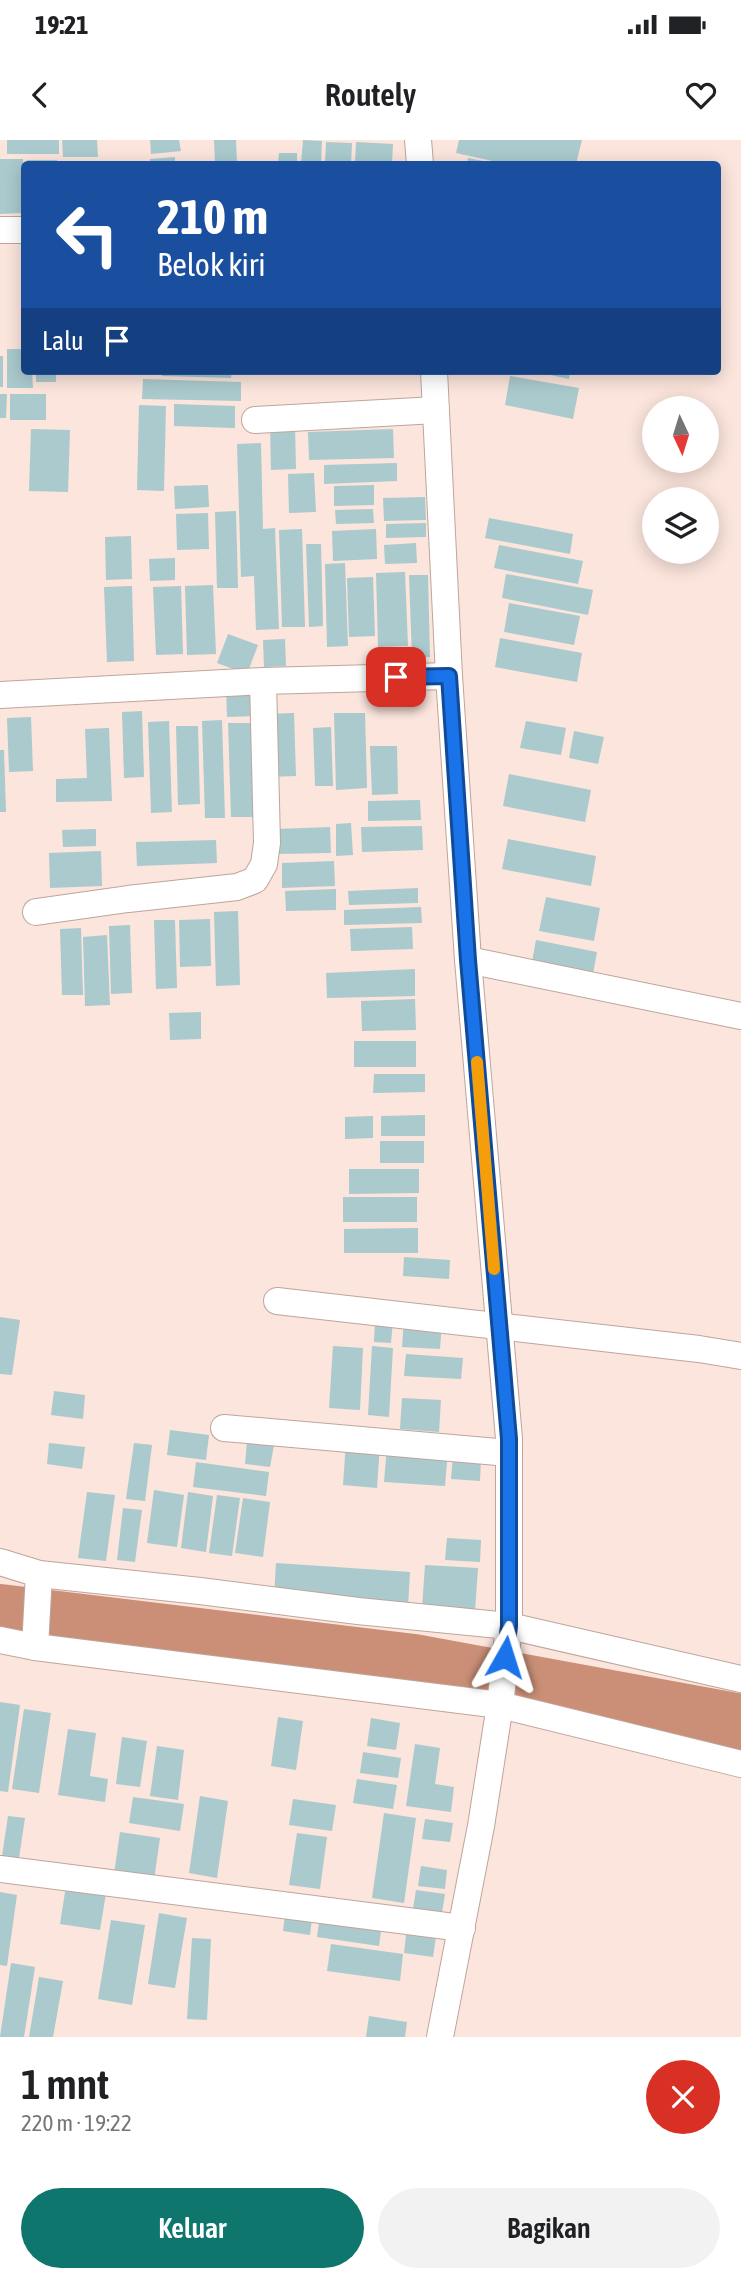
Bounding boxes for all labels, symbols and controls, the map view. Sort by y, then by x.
text: 19:21 [35,10,89,40]
icon: back [21,76,59,114]
text: Routely [325,76,416,113]
icon: heart [682,76,720,114]
text: 210 m [157,188,268,244]
icon: left [42,189,133,280]
text: Belok kiri [157,246,266,283]
icon: arrive [98,322,136,360]
text: Lalu [42,326,84,356]
north arrow [642,396,719,472]
map controls [642,396,719,564]
button: layers [642,487,719,564]
pin [366,647,426,707]
icon: arrive [377,658,415,696]
position arrow [468,1620,542,1694]
text: 1 mnt [21,2060,109,2108]
button: close [646,2060,720,2134]
text: 220 m · 19:22 [21,2110,132,2136]
button: Keluar [21,2188,364,2268]
button: Bagikan [378,2188,720,2268]

